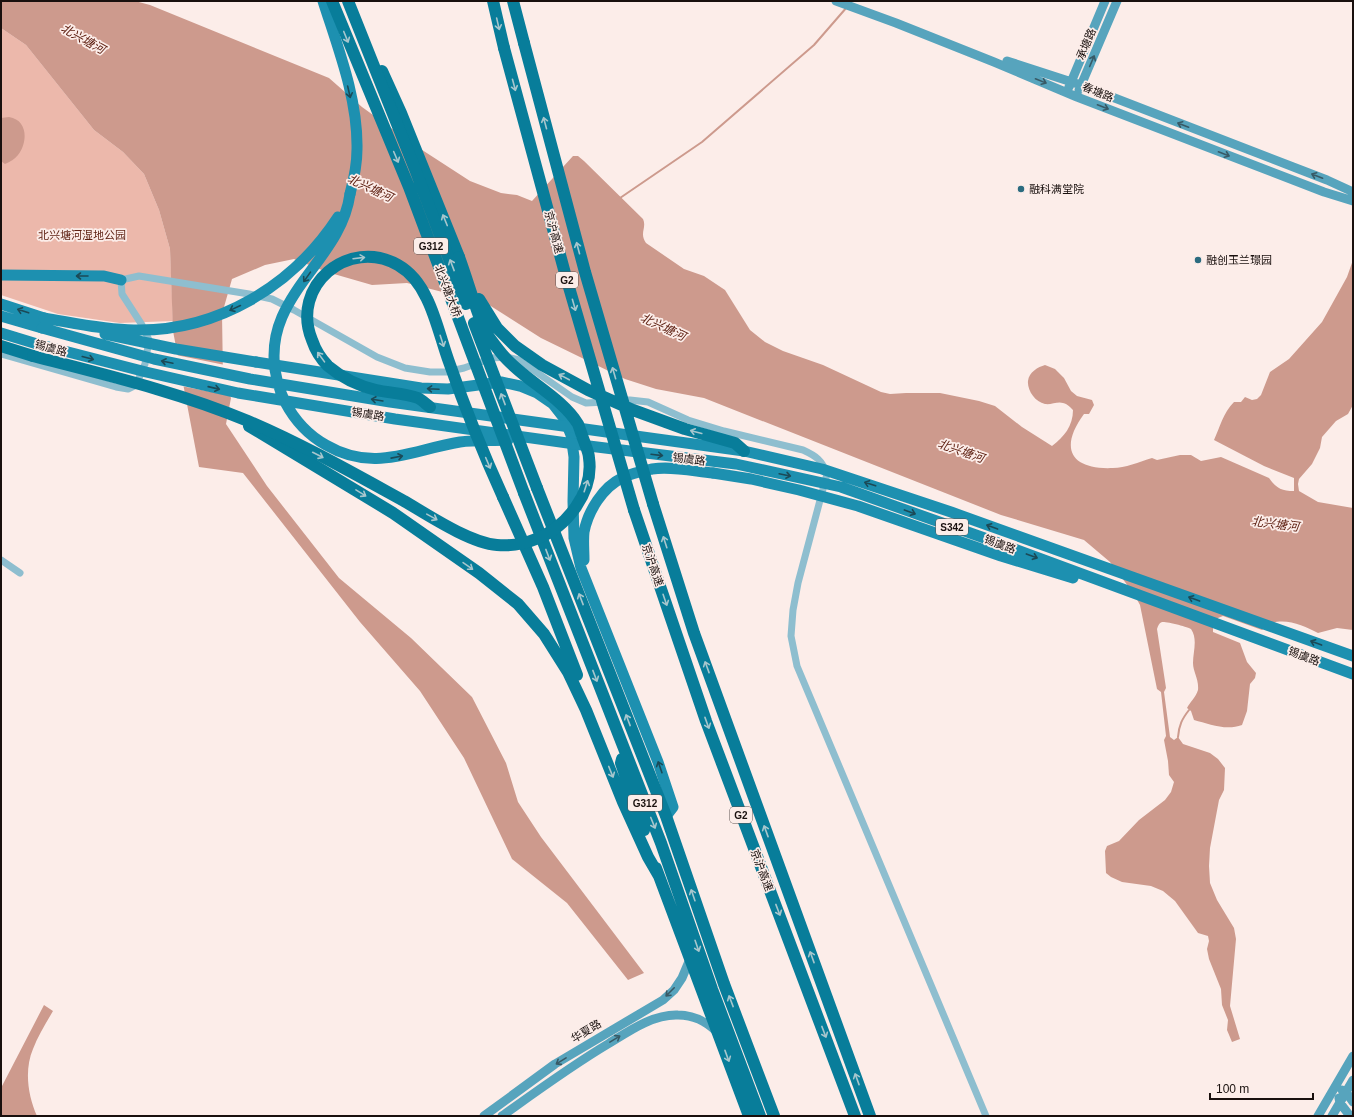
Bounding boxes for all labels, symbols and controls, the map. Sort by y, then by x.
one-way arrow [495,18,503,31]
water label: 北兴塘河 [59,21,109,58]
street label: 承塘路 [1074,26,1098,62]
one-way arrow [343,31,351,43]
one-way arrow [1089,55,1096,67]
one-way arrow [1034,77,1046,85]
one-way arrow [511,79,518,92]
street label: 春塘路 [1080,80,1116,104]
one-way arrow [346,85,354,98]
one-way arrow [1096,103,1108,111]
one-way arrow [540,116,548,129]
one-way arrow [1177,120,1189,128]
one-way arrow [1218,150,1230,158]
one-way arrow [393,151,401,163]
water label: 北兴塘河 [345,172,397,205]
one-way arrow [1312,172,1324,180]
place label: 融科满堂院 [1029,183,1084,195]
marker: 融科满堂院 [1016,184,1026,194]
street label: 京沪高速 [543,209,565,255]
one-way arrow [440,215,448,227]
park label: 北兴塘河湿地公园 [38,229,126,241]
road number: G312 [414,238,448,254]
one-way arrow [574,242,581,255]
one-way arrow [352,254,365,262]
place label: 融创玉兰璟园 [1206,254,1272,266]
marker: 融创玉兰璟园 [1193,255,1203,265]
one-way arrow [447,259,455,271]
street label: 北兴塘大桥 [433,263,463,319]
one-way arrow [76,272,89,279]
one-way arrow [303,272,311,283]
road number: G2 [556,272,578,288]
one-way arrow [571,299,578,312]
one-way arrow [230,305,242,312]
one-way arrow [16,307,29,314]
water label: 北兴塘河 [638,311,690,344]
one-way arrow [438,335,446,347]
street label: 锡虞路 [33,338,69,358]
one-way arrow [317,351,325,362]
one-way arrow [81,355,94,362]
one-way arrow [161,357,174,365]
one-way arrow [610,367,617,380]
one-way arrow [558,373,570,380]
one-way arrow [207,384,220,392]
one-way arrow [427,385,440,392]
one-way arrow [498,394,506,406]
one-way arrow [371,395,384,403]
street label: 锡虞路 [351,405,385,423]
one-way arrow [690,428,703,436]
water label: 北兴塘河 [936,437,988,466]
one-way arrow [650,451,663,459]
street label: 锡虞路 [672,451,706,467]
one-way arrow [311,452,323,459]
one-way arrow [391,452,404,460]
one-way arrow [484,456,492,468]
one-way arrow [778,472,791,480]
one-way arrow [863,480,876,487]
one-way arrow [582,481,590,493]
one-way arrow [355,490,367,498]
one-way arrow [903,508,915,516]
one-way arrow [426,514,438,521]
water label: 北兴塘河 [1250,514,1302,534]
road number: S342 [936,519,968,535]
one-way arrow [986,523,999,530]
street label: 锡虞路 [982,533,1018,555]
one-way arrow [661,535,668,548]
street label: 京沪高速 [640,542,666,588]
one-way arrow [545,549,553,561]
one-way arrow [1025,552,1037,560]
one-way arrow [463,562,474,570]
one-way arrow [576,594,584,606]
one-way arrow [662,594,669,607]
one-way arrow [1188,595,1200,603]
one-way arrow [1310,639,1323,646]
street label: 锡虞路 [1286,645,1322,667]
one-way arrow [702,661,710,673]
one-way arrow [592,670,600,682]
one-way arrow [624,715,632,727]
one-way arrow [703,717,711,729]
one-way arrow [656,761,663,774]
one-way arrow [607,766,615,778]
road number: G312 [628,795,662,811]
road number: G2 [730,807,752,823]
one-way arrow [650,817,657,829]
one-way arrow [762,825,770,837]
street label: 京沪高速 [749,847,775,893]
one-way arrow [689,888,696,901]
one-way arrow [774,904,782,916]
one-way arrow [693,939,701,951]
one-way arrow [808,952,816,964]
one-way arrow [665,987,675,997]
one-way arrow [726,996,734,1008]
street label: 华夏路 [569,1017,603,1045]
one-way arrow [820,1025,828,1037]
one-way arrow [609,1035,621,1043]
one-way arrow [723,1050,731,1062]
one-way arrow [556,1057,567,1065]
one-way arrow [852,1074,860,1086]
scale bar [1210,1075,1313,1101]
text: 100 m [1216,1082,1249,1096]

